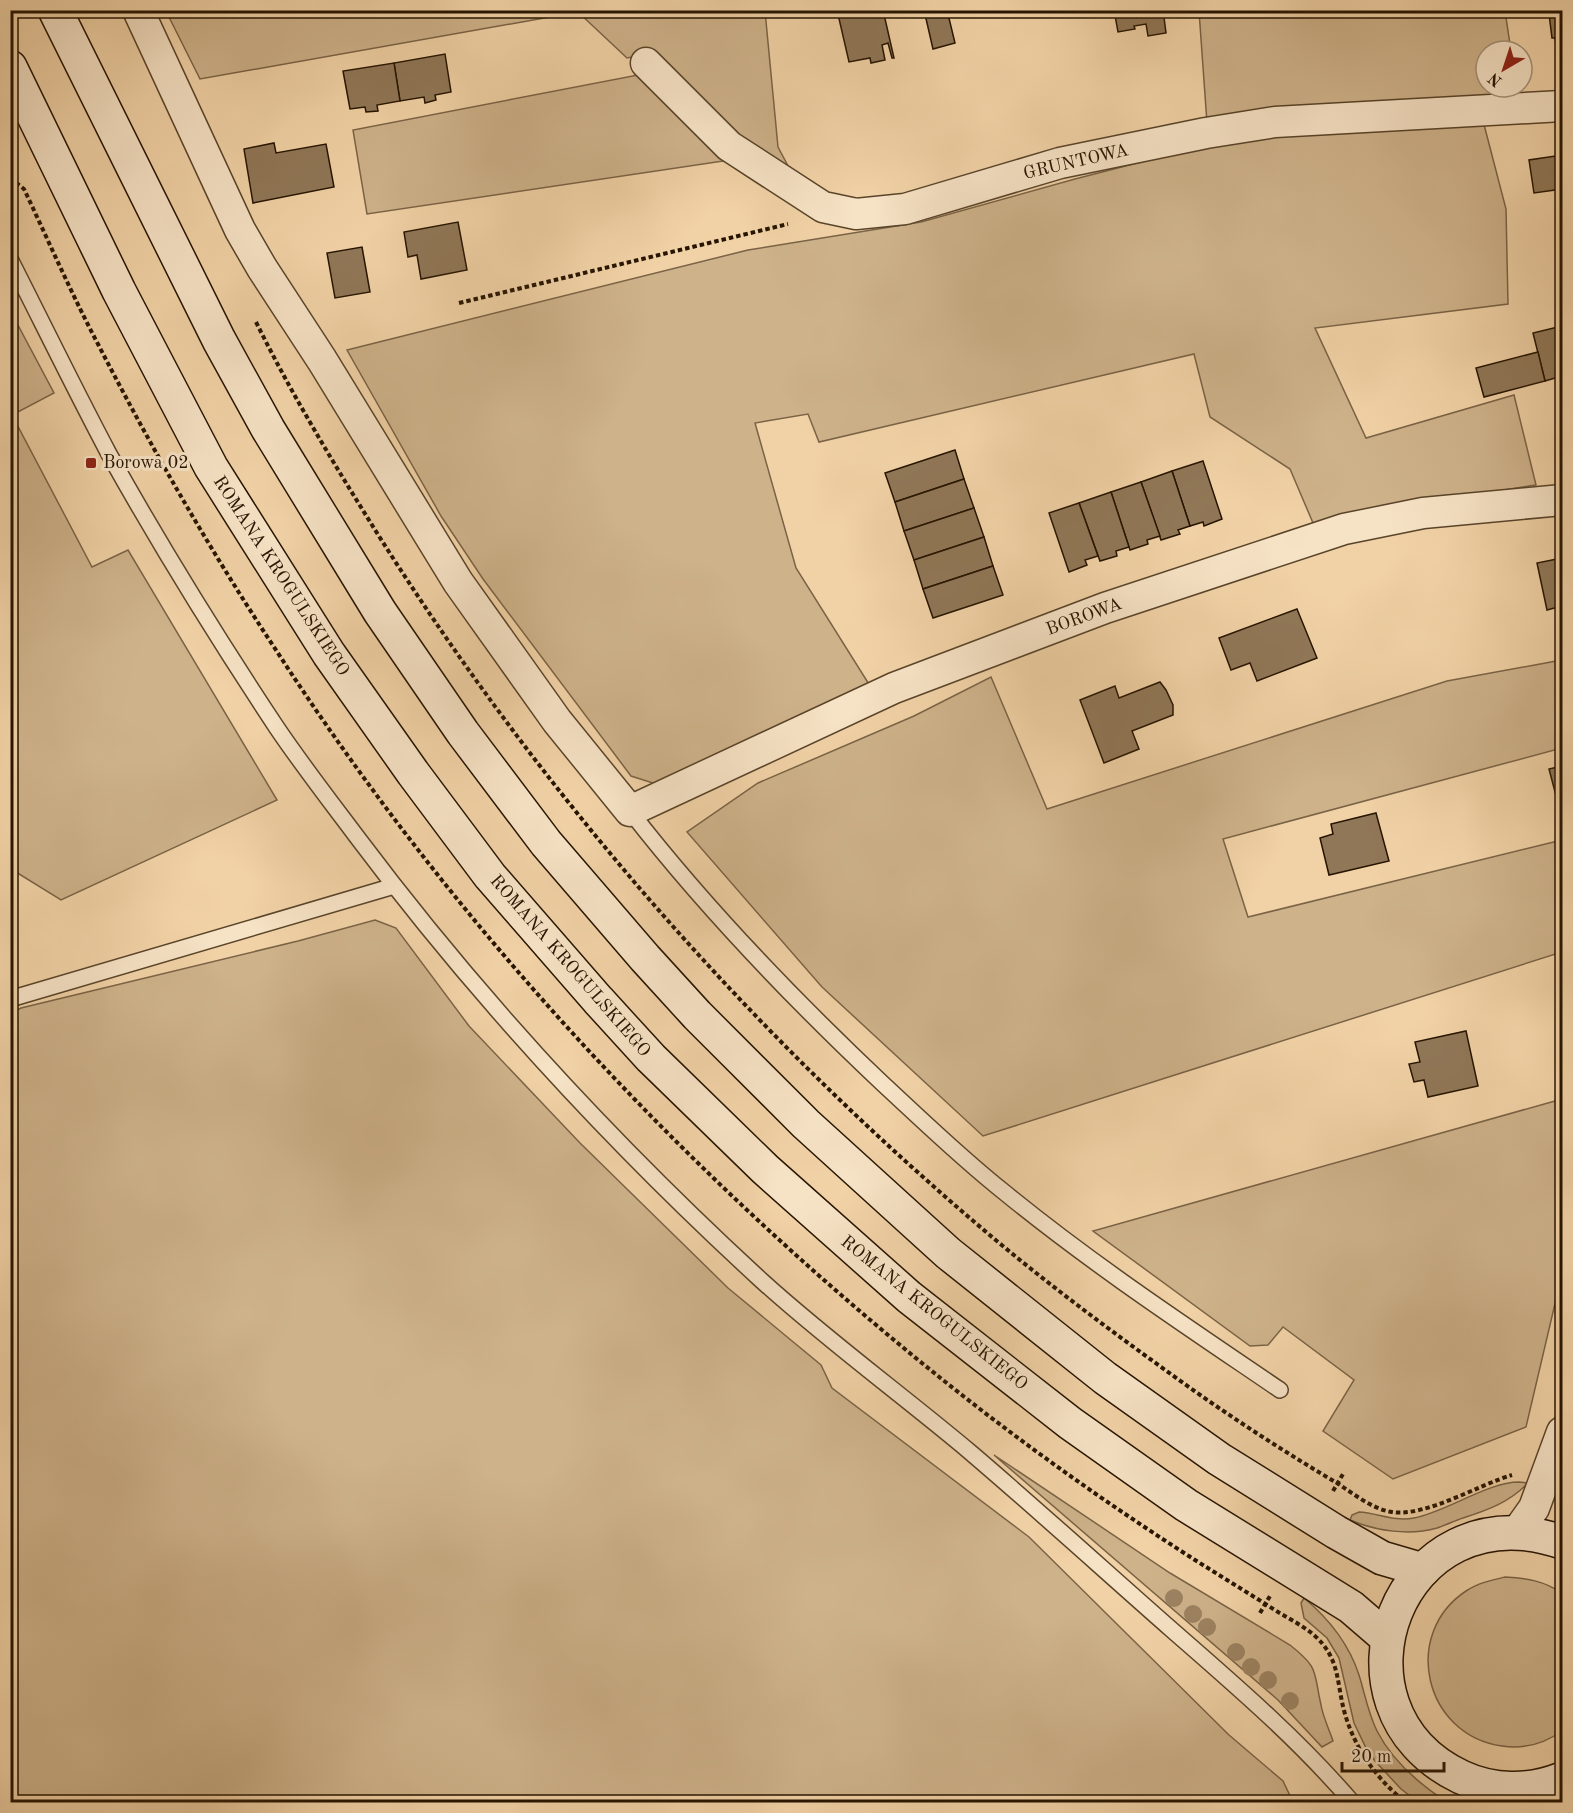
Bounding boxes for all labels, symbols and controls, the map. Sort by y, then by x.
north arrow [1474,39,1534,99]
text: N [1485,69,1506,89]
street label: GRUNTOWA [1022,141,1131,183]
place label: Borowa 02 [103,454,189,472]
marker: Borowa 02 [84,456,98,470]
street label: ROMANA KROGULSKIEGO [210,473,352,679]
street label: BOROWA [1044,595,1125,639]
street label: ROMANA KROGULSKIEGO [486,872,654,1060]
street label: ROMANA KROGULSKIEGO [837,1232,1031,1394]
scale bar [1342,1735,1444,1773]
text: 20 m [1351,1748,1391,1766]

